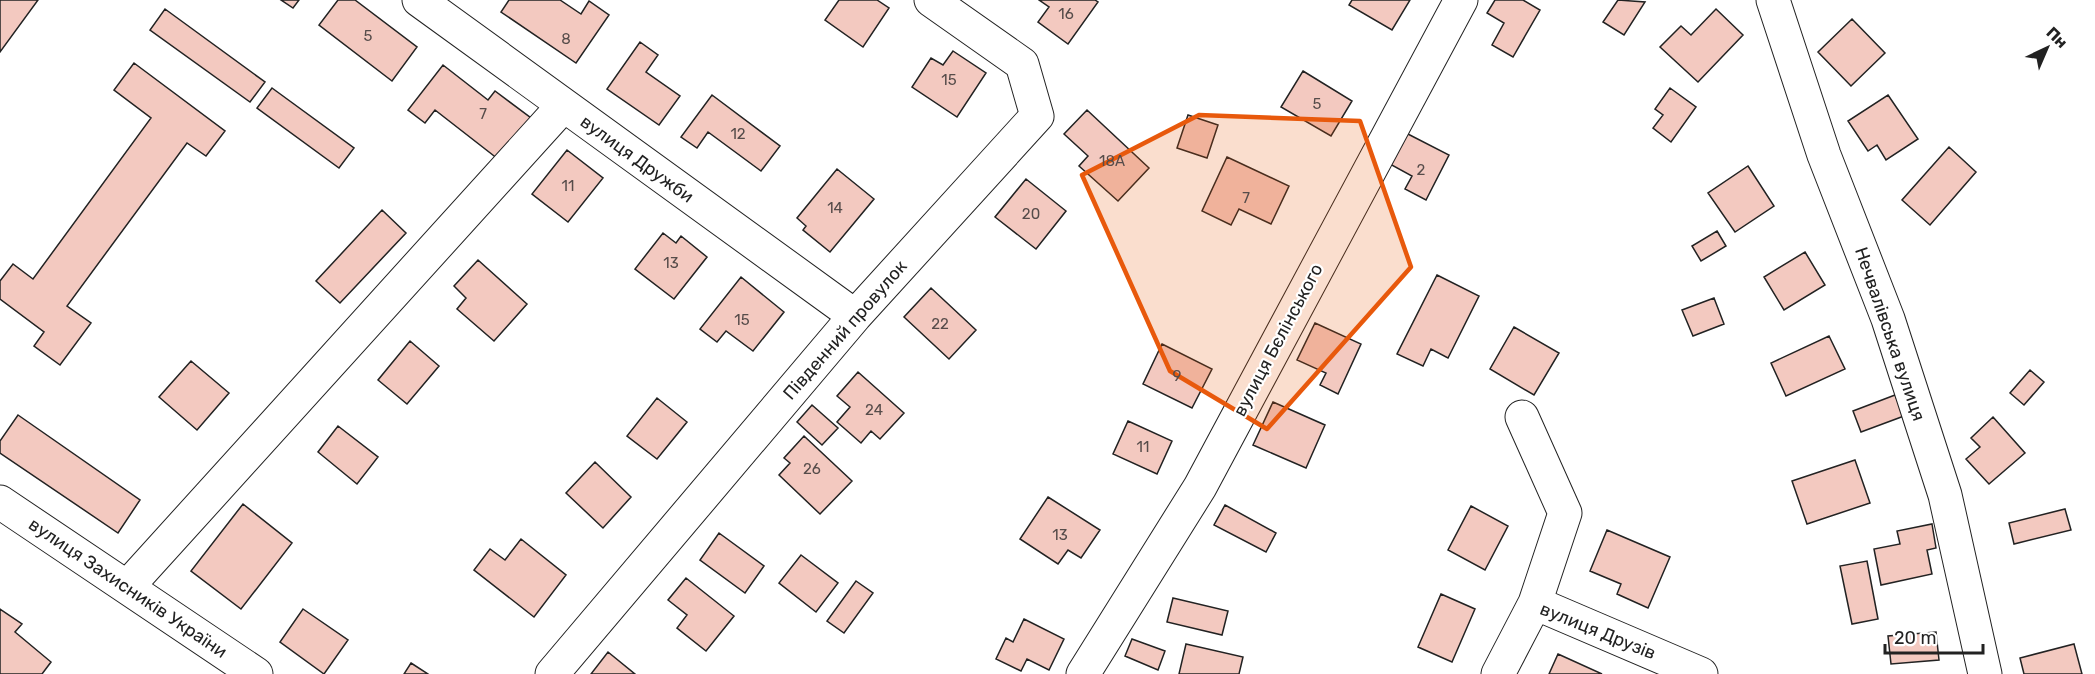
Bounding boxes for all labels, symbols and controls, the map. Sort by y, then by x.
house number: 16 [1058,5,1074,23]
north arrow [2017,18,2077,78]
text: Пн [2043,23,2072,52]
house number: 5 [364,27,373,45]
house number: 8 [561,30,571,48]
house number: 15 [941,71,957,89]
house number: 5 [1313,95,1322,113]
house number: 7 [479,105,487,123]
street label: вулиця Дружби [576,110,698,208]
house number: 12 [730,125,746,143]
house number: 18А [1099,152,1125,170]
house number: 2 [1417,161,1426,179]
house number: 11 [562,177,574,195]
house number: 7 [1242,189,1250,207]
house number: 14 [827,199,843,217]
house number: 20 [1022,205,1040,223]
street label: Нечвалівська вулиця [1850,244,1930,424]
house number: 13 [663,254,679,272]
street label: Південний провулок [778,255,912,404]
street label: вулиця Бєлінського [1228,260,1328,420]
house number: 15 [734,311,750,329]
house number: 22 [931,315,949,333]
house number: 9 [1173,367,1182,385]
house number: 24 [865,401,883,419]
house number: 11 [1137,438,1149,456]
house number: 26 [803,460,821,478]
street label: вулиця Захисників України [25,513,231,663]
house number: 13 [1052,526,1068,544]
street label: вулиця Друзів [1537,598,1659,664]
scale bar [1885,617,1982,655]
text: 20 m [1894,627,1936,649]

